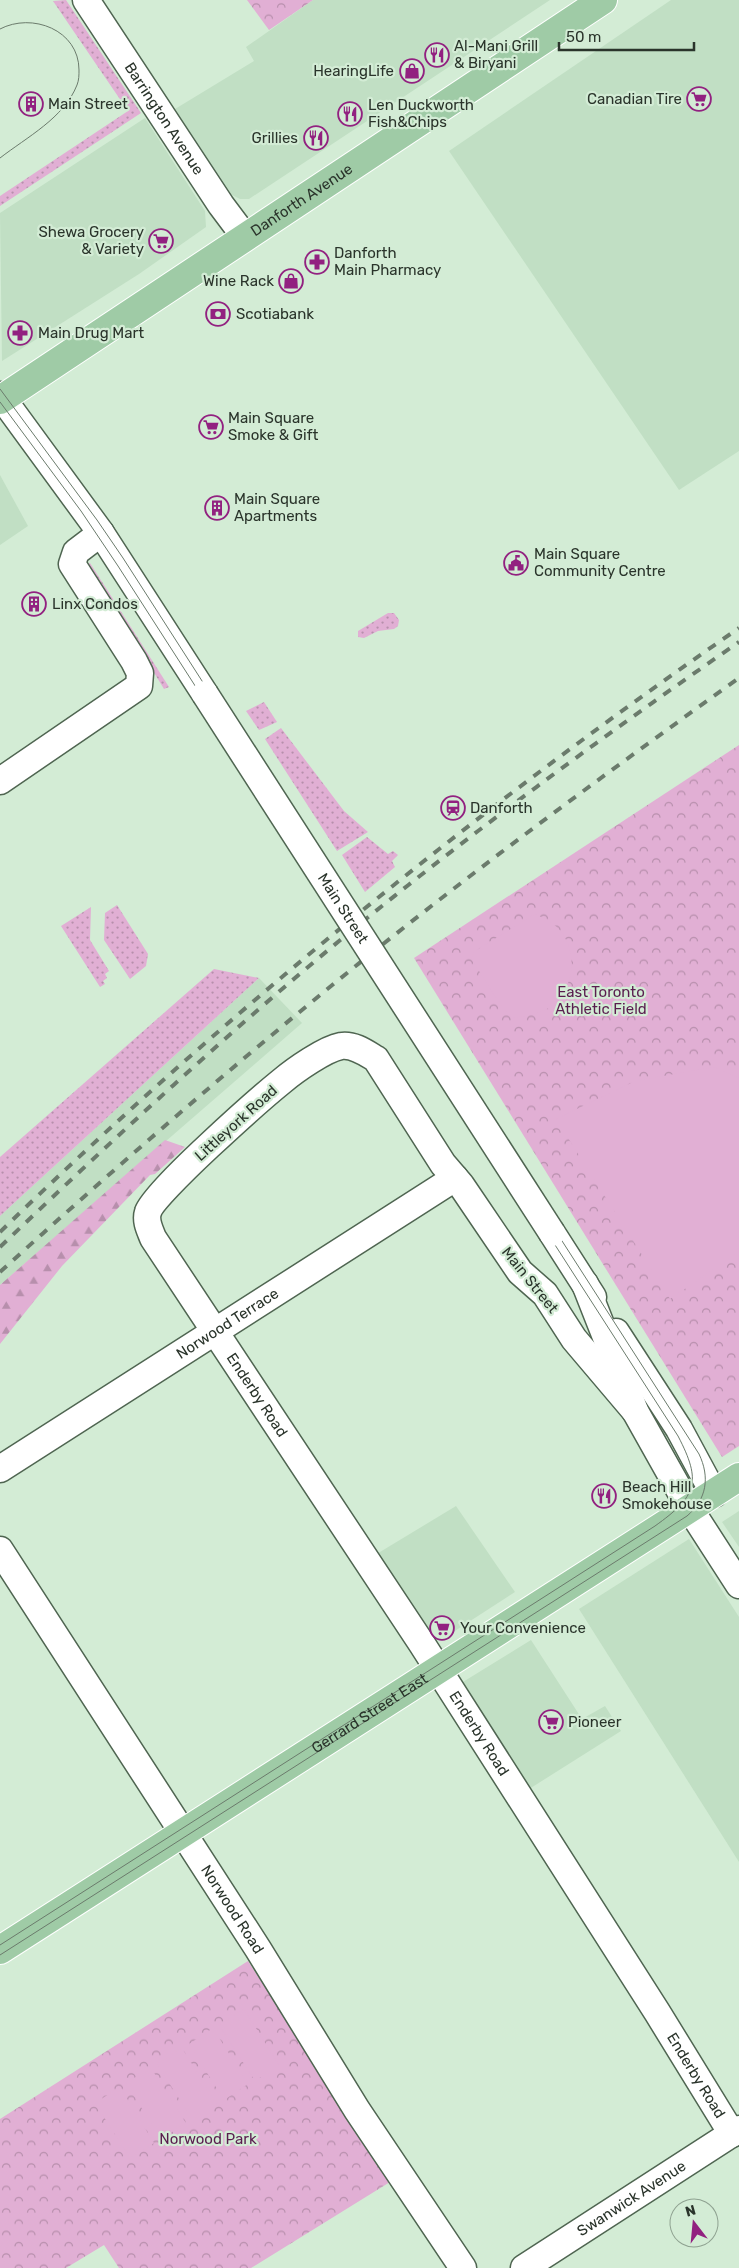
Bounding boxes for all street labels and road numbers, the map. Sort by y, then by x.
street label: Barrington Avenue [121,59,208,178]
street label: Danforth Avenue [247,160,356,240]
street label: Main Street [314,870,372,947]
street label: Littleyork Road [191,1081,281,1165]
street label: Main Street [498,1243,562,1317]
street label: Norwood Terrace [173,1284,282,1363]
street label: Enderby Road [223,1349,291,1440]
street label: Gerrard Street East [308,1669,431,1757]
street label: Enderby Road [445,1688,513,1779]
street label: Norwood Road [197,1862,268,1957]
street label: Enderby Road [663,2029,729,2122]
street label: Swanwick Avenue [574,2157,689,2240]

